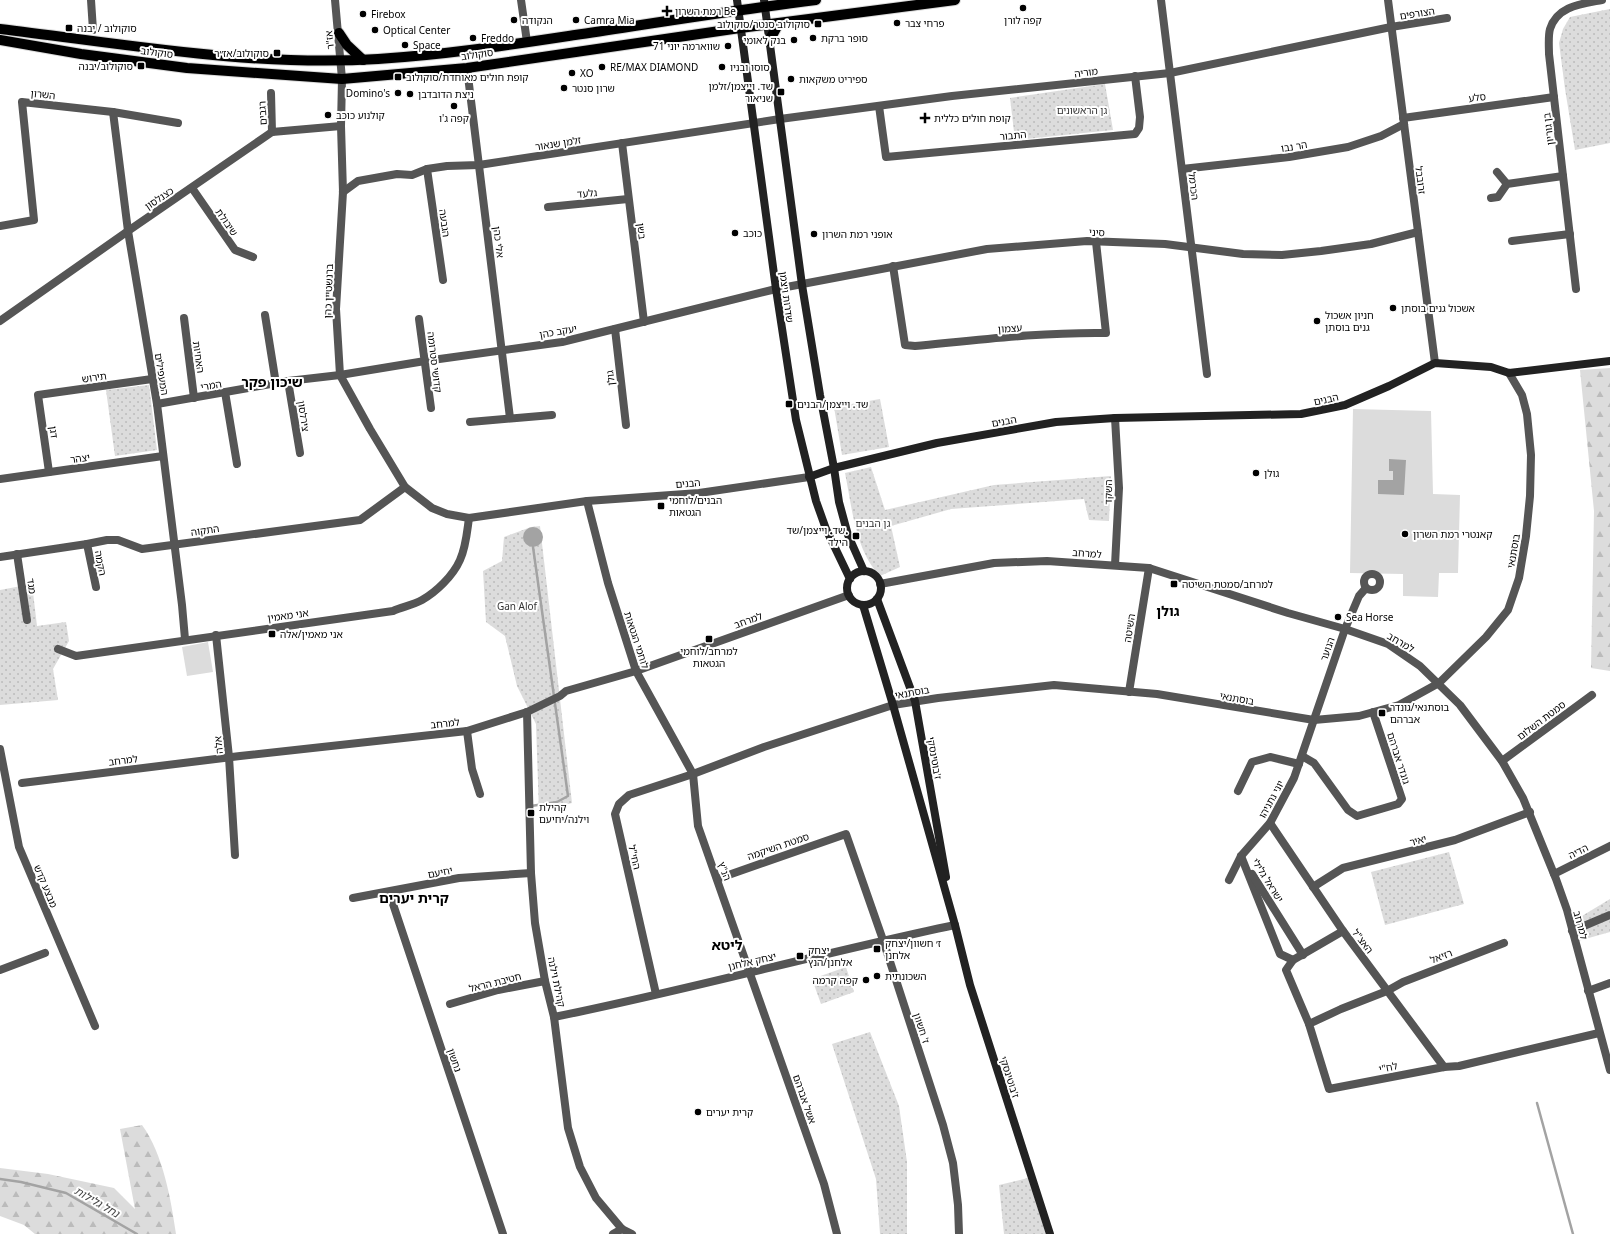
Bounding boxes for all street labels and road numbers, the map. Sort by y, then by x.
street label: הצורפים [1398,3,1436,23]
street label: אז"ר [321,30,337,50]
street label: סוקולוב [140,43,174,61]
street label: סוקולוב [460,45,494,63]
street label: מוריה [1073,64,1099,80]
street label: השרון [30,86,56,102]
street label: סלע [1467,89,1487,105]
street label: רגבים [254,101,270,125]
street label: בן גוריון [1539,112,1557,146]
street label: התבור [999,127,1027,143]
street label: זלמן שנאור [534,132,582,154]
street label: הר נבו [1280,137,1308,155]
street label: זרובבל [1412,165,1430,195]
street label: הכרמל [1185,171,1203,201]
street label: כצנלסון [142,183,176,213]
street label: גלעד [576,185,598,201]
street label: שיבולת [213,206,241,238]
street label: הגבעה [436,208,454,238]
street label: בשן [634,222,650,240]
street label: אלי כהן [490,225,508,259]
street label: סיני [1089,225,1105,239]
street label: ברנשטיין כהן [320,263,336,319]
street label: שדרות ויצמן [776,271,798,323]
street label: עצמון [997,320,1023,336]
street label: יעקב כהן [538,321,578,341]
street label: קדושי סטרומה [424,331,446,393]
street label: האחיות [190,340,208,374]
street label: המעפילים [152,352,172,396]
street label: תירוש [81,368,107,386]
street label: גולן [602,369,618,386]
street label: המרי [199,376,223,394]
street label: הבנים [1312,390,1340,408]
street label: צירלסון [295,400,313,433]
street label: הבנים [990,412,1018,430]
street label: דגן [46,425,62,440]
street label: יצהר [69,450,91,466]
street label: הבנים [675,475,701,491]
street label: השקד [1101,479,1115,505]
street label: התקוה [190,521,220,539]
street label: בוסתנאי [1503,532,1523,569]
street label: למרחב [1072,545,1102,561]
street label: הקמה [92,549,110,577]
street label: מגד [24,577,40,595]
street label: אני מאמין [267,605,309,625]
street label: למרחב [732,608,764,632]
street label: לוחמי הגטאות [621,610,653,670]
street label: השיטה [1120,613,1138,643]
street label: למרחב [1385,629,1417,655]
street label: הנוער [1316,635,1338,663]
street label: בוסתנאי [894,682,931,702]
street label: בוסתנאי [1219,688,1256,708]
street label: סמטת השלום [1514,697,1568,743]
street label: למרחב [430,715,460,731]
street label: גונדר אברהם [1384,730,1414,786]
street label: אלה [210,735,226,755]
street label: ז'בוטינסקי [924,736,946,780]
street label: למרחב [108,751,138,769]
street label: יוני נתניהו [1255,777,1287,821]
street label: סמטת השיקמה [745,829,811,863]
street label: יאיר [1408,831,1428,849]
street label: הדיה [1566,840,1590,862]
street label: החי"ל [625,843,645,871]
street label: ישראל גלילי [1249,855,1287,905]
street label: הנ"ץ [715,859,735,883]
street label: מבצע קדש [31,862,61,910]
street label: יחיעם [426,863,454,881]
street label: למרחב [1570,909,1592,941]
street label: האצ"ל [1349,926,1377,956]
street label: רזיאל [1428,945,1454,967]
street label: יצחק אלחנן [726,949,778,973]
street label: קהילת וילנה [545,955,569,1009]
street label: חטיבת הראל [467,969,523,995]
street label: ז' חשוון [910,1011,934,1045]
street label: נחשון [444,1046,466,1074]
street label: ז'בוטינסקי [997,1054,1023,1100]
street label: לח"י [1377,1058,1399,1076]
street label: אשל אברהם [790,1072,820,1126]

